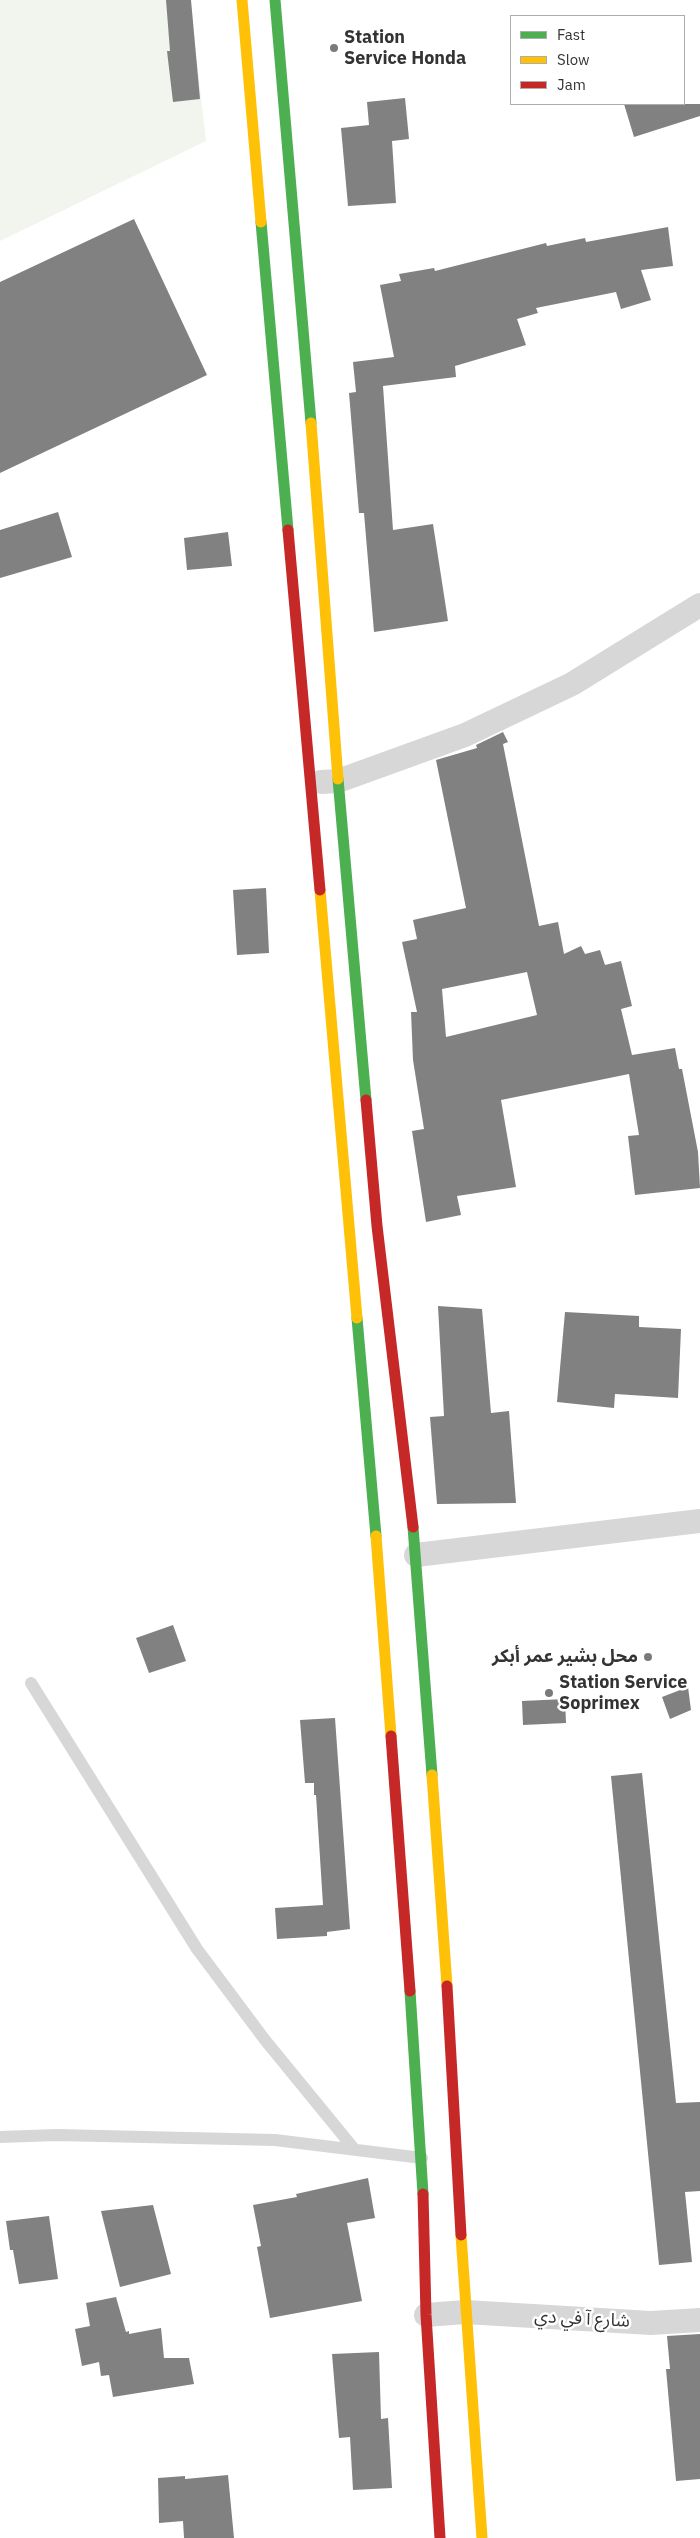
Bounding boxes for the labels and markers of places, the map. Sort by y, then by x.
place label: Station Service Honda [344,27,466,70]
marker: Station Service Honda [328,42,340,54]
place label: محل بشير عمر أبكر [492,1646,638,1668]
marker: محل بشير عمر أبكر [642,1651,654,1663]
place label: Station Service Soprimex [559,1672,687,1715]
marker: Station Service Soprimex [543,1687,555,1699]

